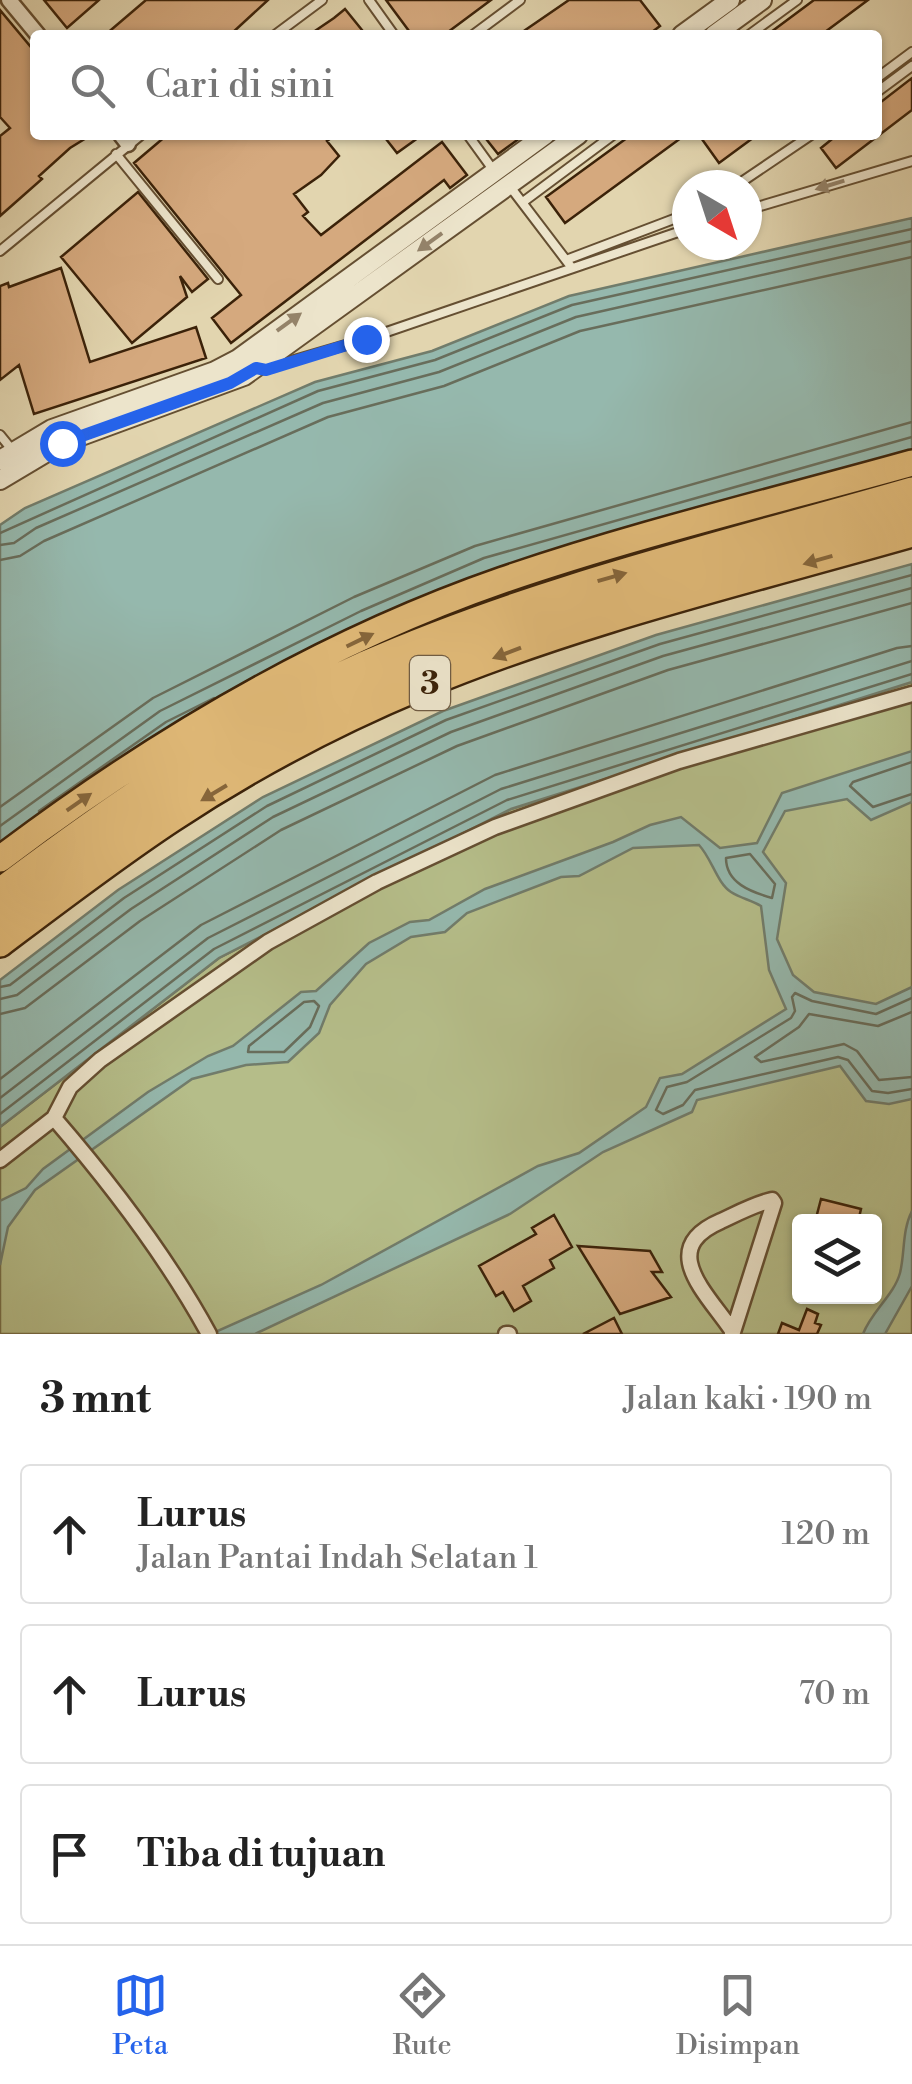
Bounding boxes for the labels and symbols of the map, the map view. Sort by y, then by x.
north arrow [672,170,762,260]
one-way arrow [814,178,844,193]
one-way arrow [417,232,443,252]
one-way arrow [276,312,302,332]
route end [344,317,390,363]
route start [40,421,86,467]
one-way arrow [802,553,833,569]
one-way arrow [596,568,627,584]
one-way arrow [346,632,375,649]
one-way arrow [492,646,522,661]
road number: 3 [410,656,450,710]
one-way arrow [200,784,228,801]
one-way arrow [65,793,92,812]

